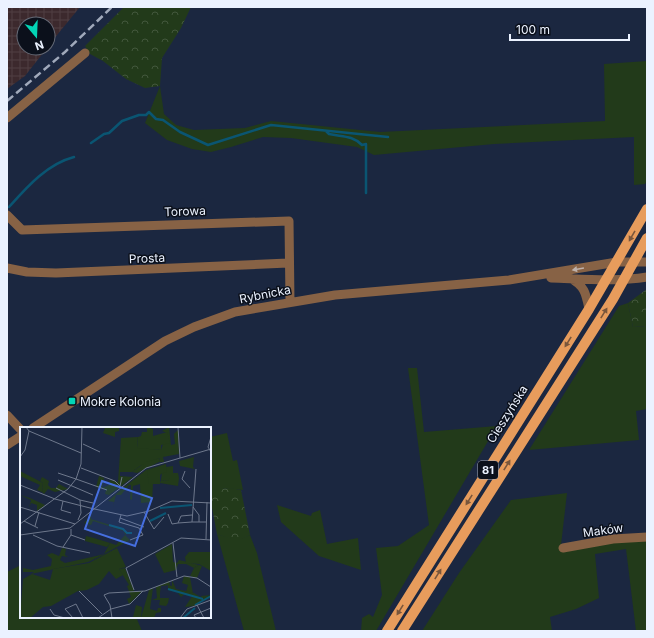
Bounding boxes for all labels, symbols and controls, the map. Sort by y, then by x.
north arrow [16,16,56,56]
scale bar [510,16,629,42]
text: 100 m [516,22,550,37]
text: N [33,37,46,53]
street label: Torowa [164,203,206,219]
one-way arrow [628,230,635,242]
street label: Prosta [129,250,165,266]
one-way arrow [572,266,584,272]
street label: Rybnicka [238,282,292,306]
one-way arrow [600,307,607,319]
one-way arrow [564,337,572,347]
street label: Cieszyńska [483,382,531,446]
place label: Mokre Kolonia [80,394,161,409]
marker: Mokre Kolonia [67,396,77,406]
inset map [20,427,211,618]
one-way arrow [504,459,511,470]
road number: 81 [478,461,498,479]
one-way arrow [466,494,473,506]
street label: Maków [582,520,624,540]
one-way arrow [434,568,441,580]
one-way arrow [396,605,404,615]

